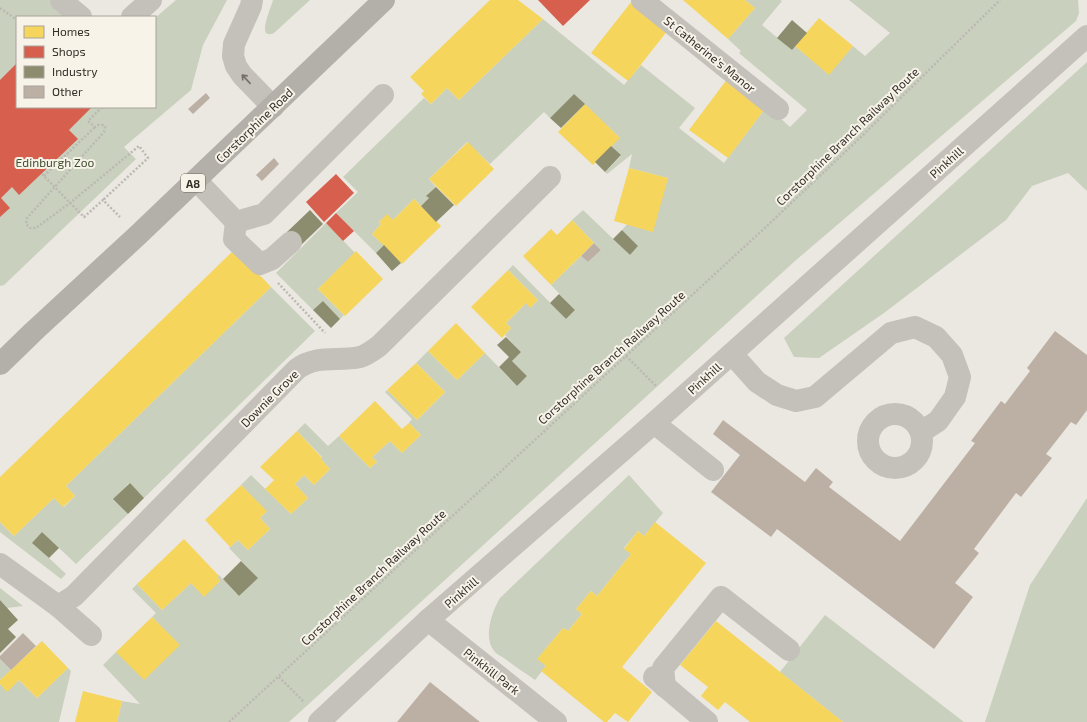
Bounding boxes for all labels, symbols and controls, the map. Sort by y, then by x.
street label: St Catherine's Manor [662,13,759,95]
legend [16,16,156,108]
text: Homes [52,24,90,38]
text: Shops [52,44,86,58]
text: Industry [52,64,98,78]
street label: Corstorphine Branch Railway Route [773,64,921,208]
one-way arrow [241,74,251,84]
text: Other [52,84,83,98]
street label: Corstorphine Road [213,85,295,165]
street label: Pinkhill [926,143,966,181]
park label: Edinburgh Zoo [16,155,95,169]
road number: A8 [181,174,205,192]
street label: Corstorphine Branch Railway Route [535,287,687,427]
street label: Pinkhill [684,359,724,397]
street label: Downie Grove [237,366,301,430]
street label: Corstorphine Branch Railway Route [298,506,448,648]
street label: Pinkhill [441,573,481,610]
street label: Pinkhill Park [461,645,523,697]

